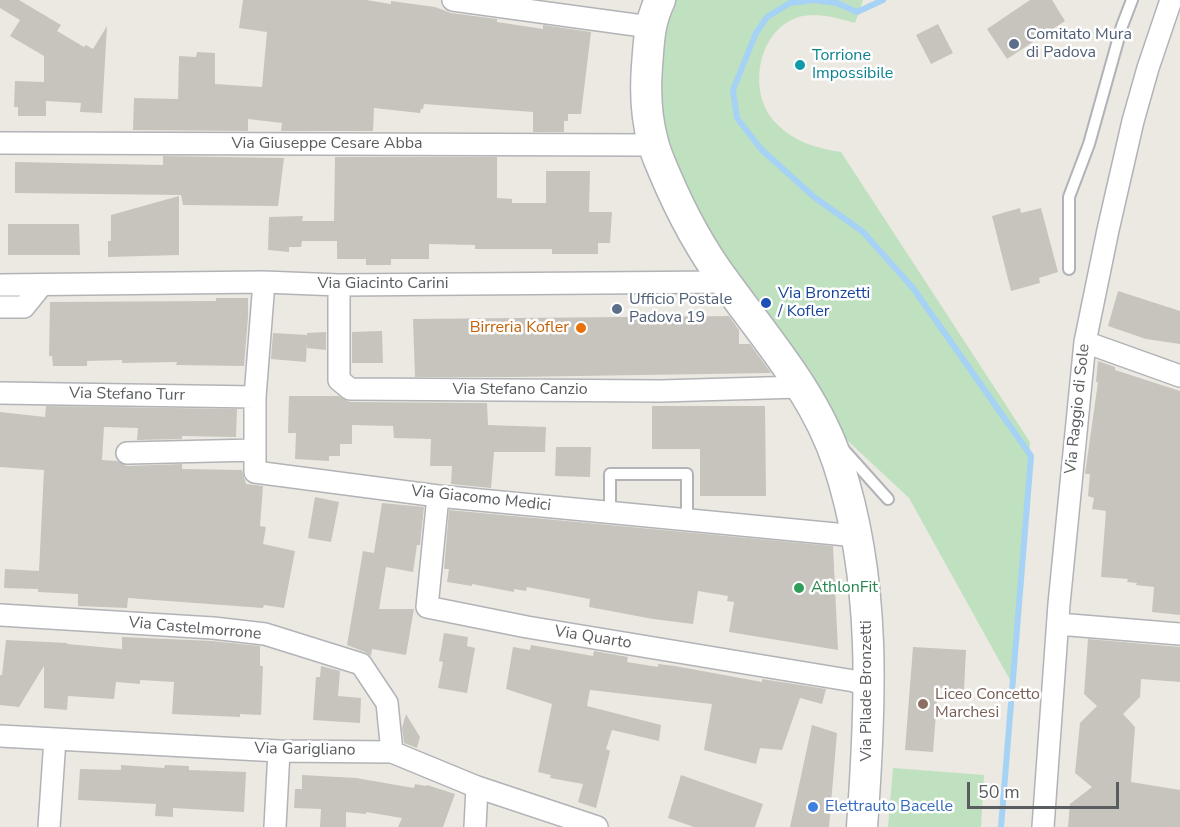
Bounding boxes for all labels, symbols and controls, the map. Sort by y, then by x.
place label: Comitato Mura di Padova [1026,25,1132,63]
marker: Comitato Mura di Padova [1007,37,1021,51]
place label: Torrione Impossibile [812,46,893,84]
marker: Torrione Impossibile [793,58,807,72]
street label: Via Giuseppe Cesare Abba [231,134,423,154]
street label: Via Giacinto Carini [317,274,449,294]
place label: Via Bronzetti / Kofler [778,284,870,322]
place label: Ufficio Postale Padova 19 [629,290,732,328]
marker: Via Bronzetti / Kofler [759,296,773,310]
marker: Ufficio Postale Padova 19 [610,302,624,316]
place label: Birreria Kofler [470,318,569,338]
marker: Birreria Kofler [574,321,588,335]
street label: Via Raggio di Sole [1062,343,1094,475]
street label: Via Stefano Canzio [452,380,588,400]
street label: Via Stefano Turr [69,384,185,406]
street label: Via Giacomo Medici [410,482,552,516]
place label: AthlonFit [811,578,878,598]
marker: AthlonFit [792,581,806,595]
street label: Via Castelmorrone [128,614,262,644]
street label: Via Pilade Bronzetti [857,620,877,762]
street label: Via Quarto [553,622,633,654]
place label: Liceo Concetto Marchesi [935,685,1040,723]
marker: Liceo Concetto Marchesi [916,697,930,711]
street label: Via Garigliano [254,740,356,760]
scale bar [970,770,1122,808]
text: 50 m [978,780,1020,804]
place label: Elettrauto Bacelle [825,797,953,817]
marker: Elettrauto Bacelle [806,800,820,814]

